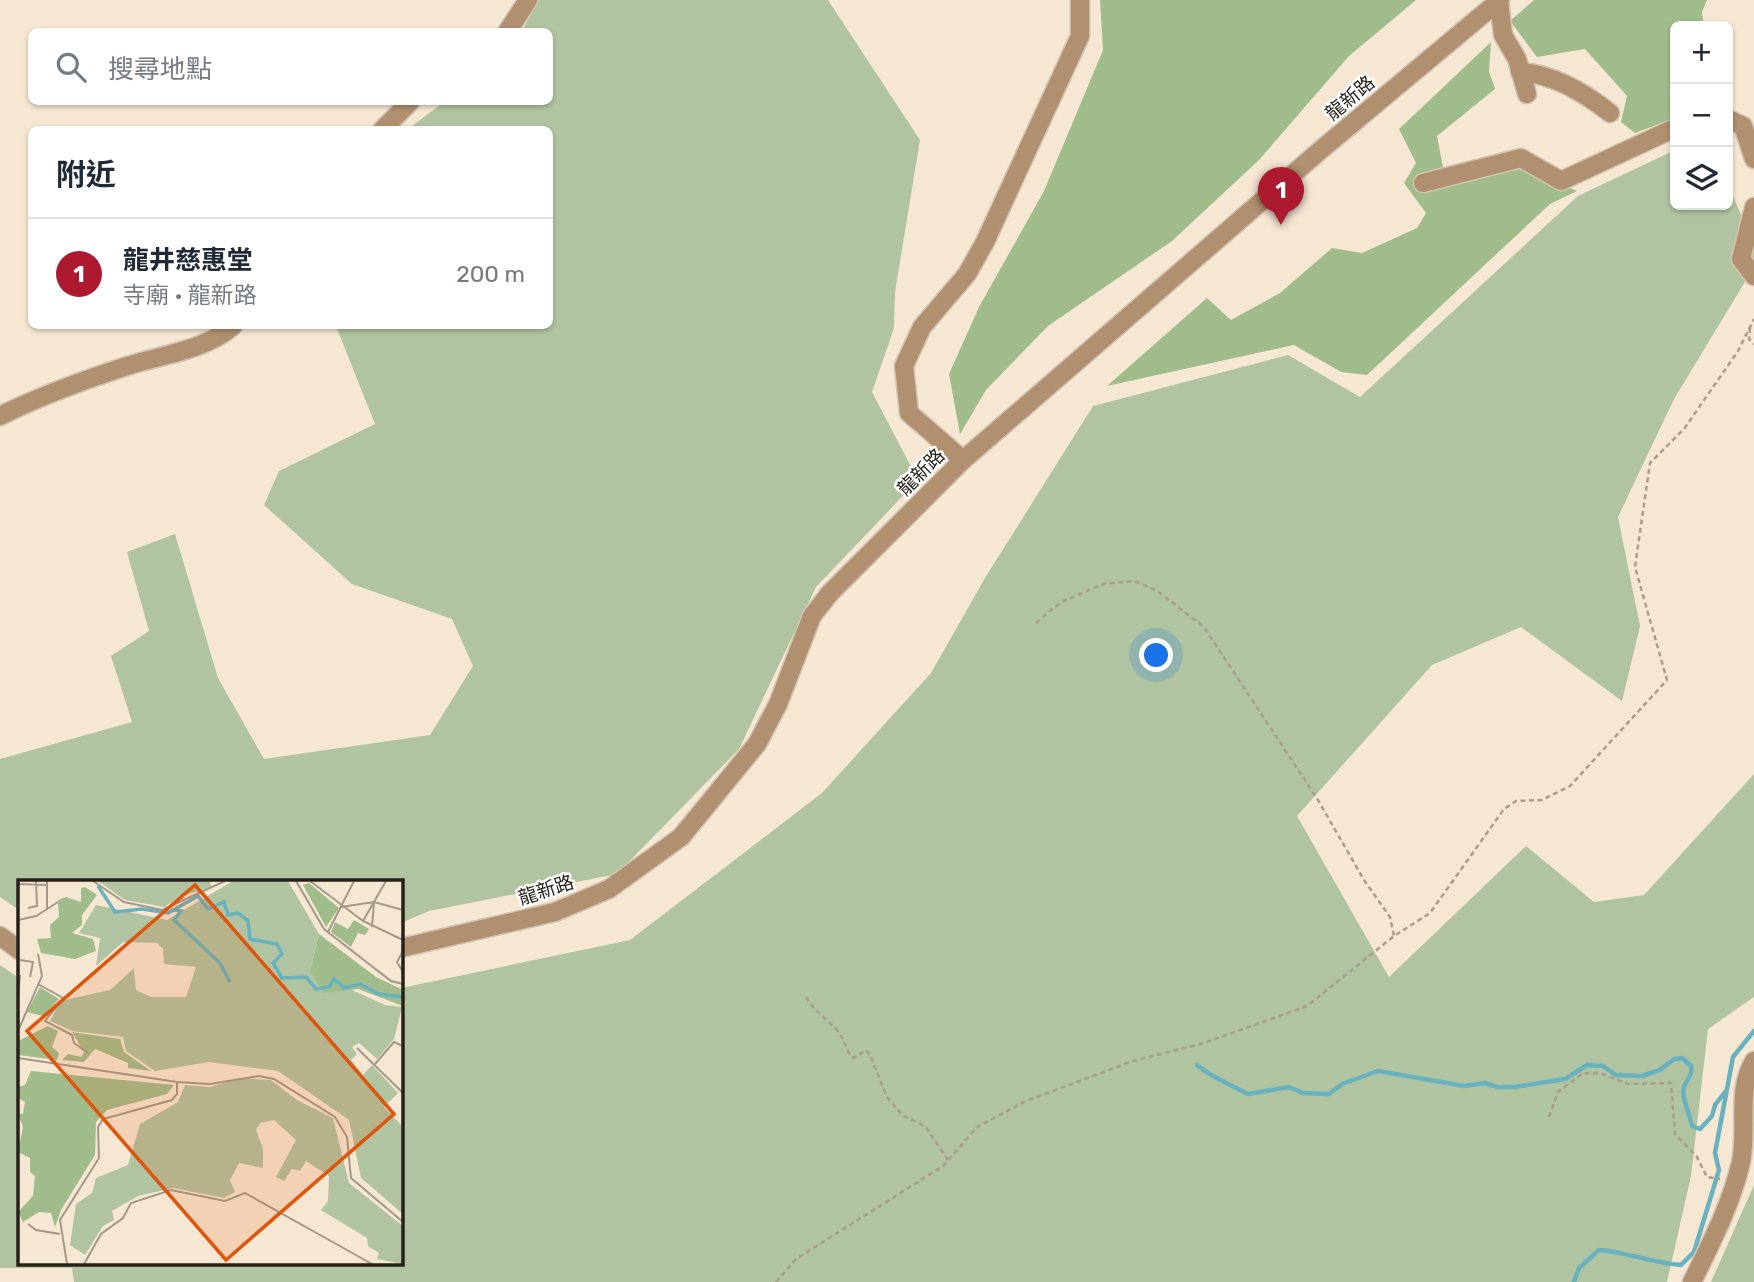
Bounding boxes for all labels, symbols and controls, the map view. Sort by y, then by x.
map controls [1670,21,1733,210]
button: + [1670,21,1733,84]
search box [28,28,553,105]
icon: search [52,48,90,86]
text: 搜尋地點 [108,54,212,85]
street label: 龍新路 [1321,71,1379,125]
button: − [1670,84,1733,147]
button: layers [1670,147,1733,210]
text: 附近 [56,157,116,193]
pin: 1 [1258,167,1304,225]
text: 龍井慈惠堂 [123,245,253,276]
text: 1 [73,260,85,288]
text: 200 m [456,260,525,288]
text: 寺廟 · 龍新路 [123,281,257,309]
street label: 龍新路 [893,444,949,500]
your location [1139,638,1173,672]
street label: 龍新路 [515,870,577,910]
inset map [18,880,402,1264]

